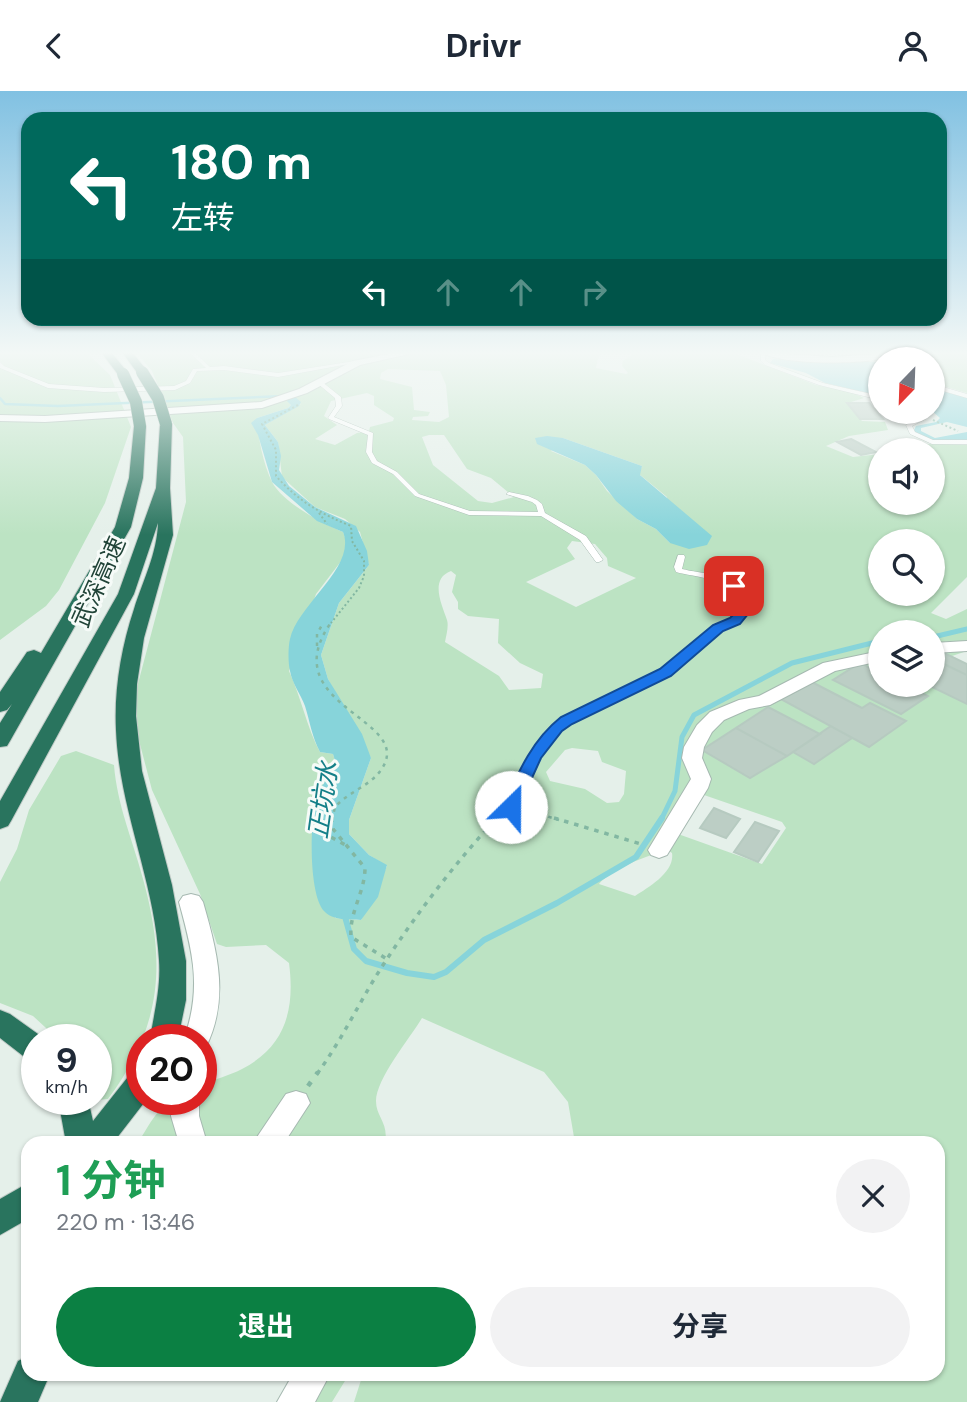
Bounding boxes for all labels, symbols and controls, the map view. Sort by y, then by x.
text: Drivr [446,25,521,67]
icon: back [35,27,73,65]
icon: person [894,27,932,65]
text: 180 m [171,130,312,194]
icon: left [56,140,147,231]
text: 左转 [171,197,235,239]
icon: left [356,273,394,311]
icon: ahead [429,273,467,311]
icon: ahead [502,273,540,311]
icon: right [575,273,613,311]
north arrow [868,347,945,423]
map controls [868,347,945,697]
button: sound [868,438,945,515]
button: search [868,529,945,606]
street label: 武深高速 [65,532,132,632]
pin [704,556,764,616]
icon: arrive [715,567,753,605]
button: layers [868,620,945,697]
water label: 正坑水 [301,758,345,841]
position arrow [474,770,548,844]
speed limit sign: 20 [126,1024,217,1115]
text: 9 [55,1037,78,1083]
text: km/h [45,1075,88,1099]
text: 1 分钟 [56,1153,165,1208]
button: close [836,1159,910,1233]
text: 220 m · 13:46 [56,1207,195,1237]
button: 退出 [56,1287,476,1367]
button: 分享 [490,1287,910,1367]

